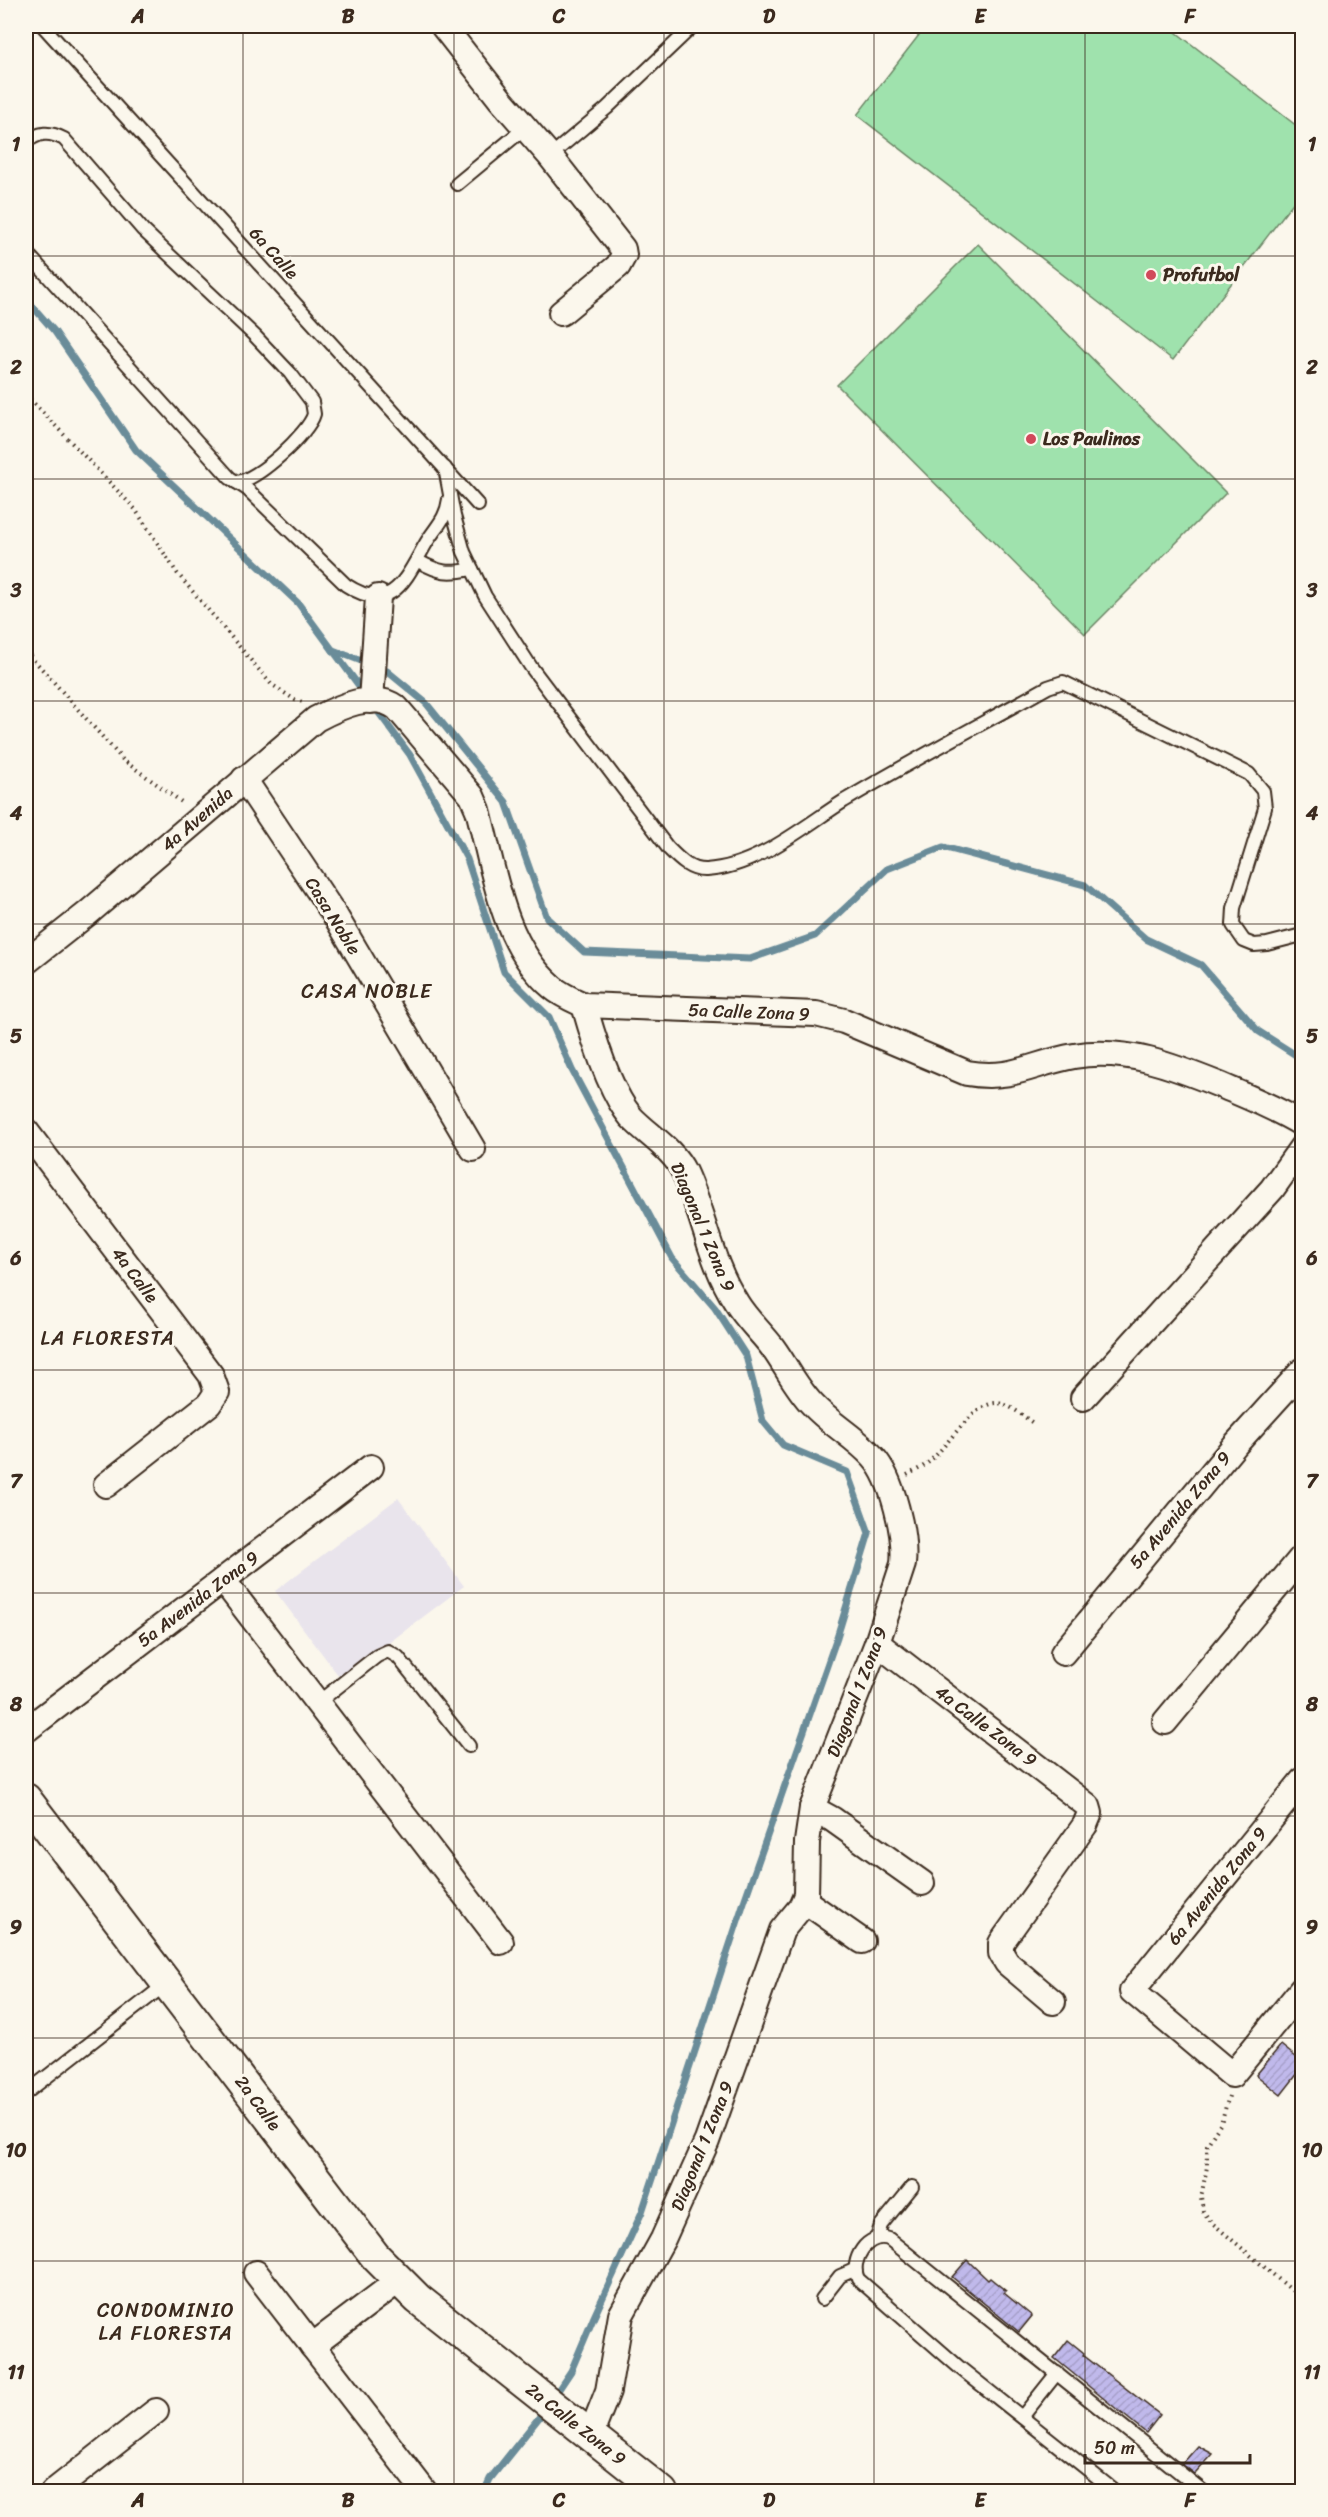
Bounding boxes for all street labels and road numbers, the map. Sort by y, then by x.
street label: 6a Calle [241,219,307,287]
street label: 4a Avenida [153,778,241,860]
street label: Casa Noble [296,870,370,962]
street label: 5a Calle Zona 9 [688,994,810,1030]
street label: Diagonal 1 Zona 9 [661,1157,745,1297]
street label: 4a Calle [103,1240,167,1311]
street label: 5a Avenida Zona 9 [1121,1444,1239,1576]
street label: 5a Avenida Zona 9 [130,1542,266,1656]
street label: Diagonal 1 Zona 9 [817,1622,897,1762]
street label: 4a Calle Zona 9 [928,1677,1044,1775]
street label: 6a Avenida Zona 9 [1159,1819,1275,1953]
street label: 2a Calle [226,2068,290,2138]
street label: Diagonal 1 Zona 9 [661,2076,743,2216]
street label: 2a Calle Zona 9 [518,2374,634,2474]

